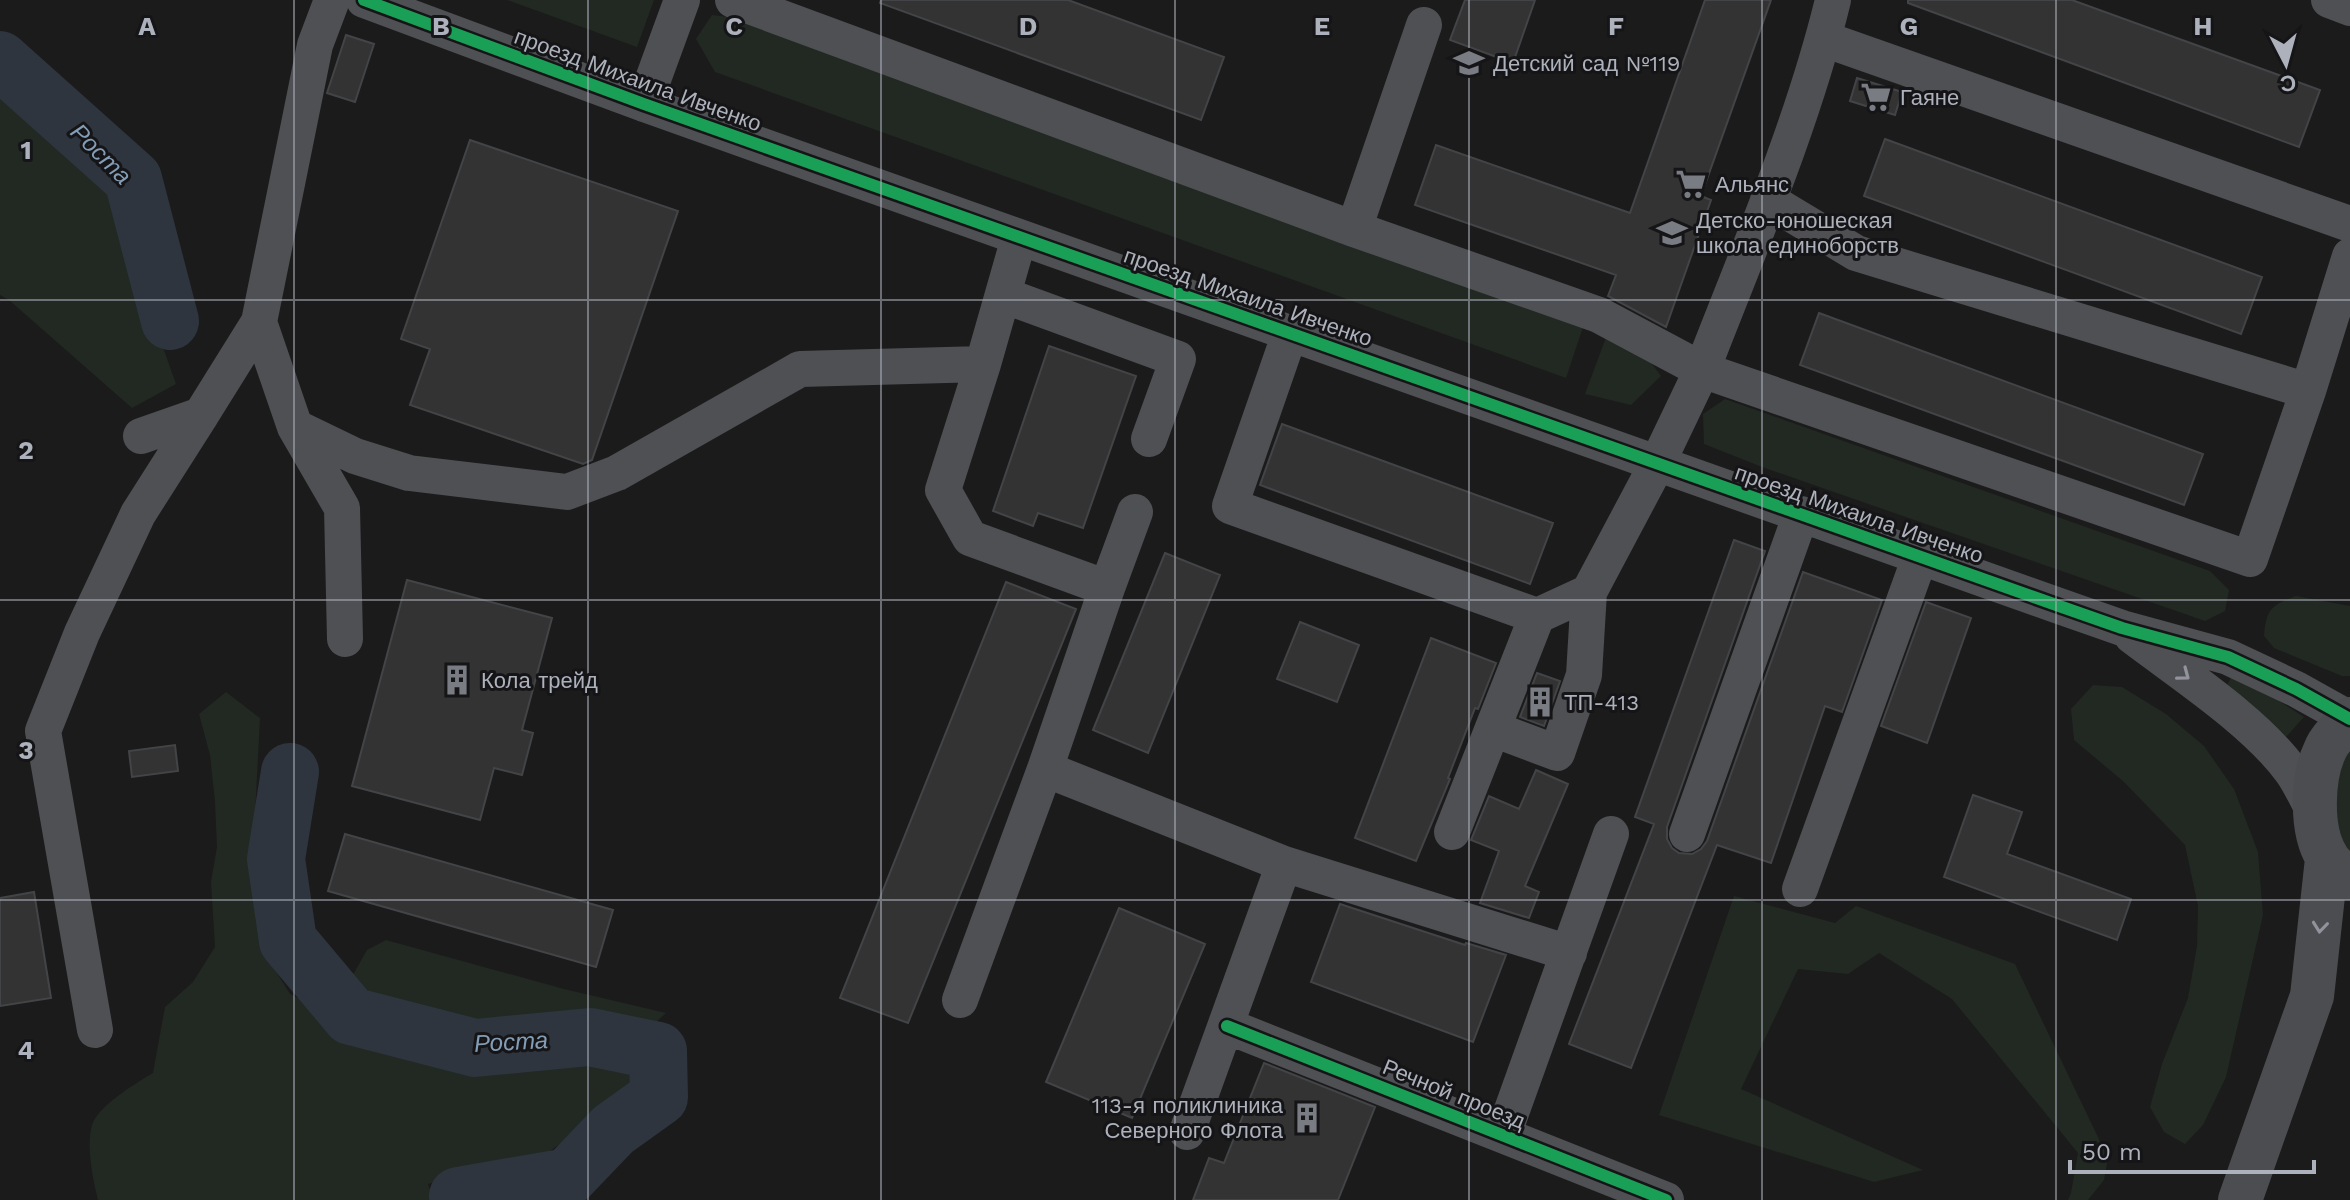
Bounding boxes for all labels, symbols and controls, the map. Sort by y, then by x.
text: A [138,11,156,41]
text: B [432,11,450,41]
text: C [725,11,743,41]
text: D [1019,11,1037,41]
text: E [1314,11,1330,41]
text: F [1608,11,1624,41]
text: G [1900,11,1918,41]
text: H [2193,11,2213,41]
street label: проезд Михаила Ивченко [511,24,765,136]
north arrow [2246,24,2326,104]
school or university icon: Детский сад №119 [1452,46,1486,80]
place label: Детский сад №119 [1493,51,1680,76]
text: С [2279,70,2297,97]
supermarket icon: Гаяне [1859,80,1893,114]
place label: Гаяне [1900,85,1959,110]
water label: Роста [65,118,137,190]
text: 1 [20,135,32,165]
supermarket icon: Альянс [1674,167,1708,201]
place label: Альянс [1715,172,1789,197]
place label: Детско-юношеская школа единоборств [1696,208,1899,258]
school or university icon: Детско-юношеская школа единоборств [1655,216,1689,250]
street label: проезд Михаила Ивченко [1121,243,1375,351]
text: 2 [18,435,34,465]
street label: проезд Михаила Ивченко [1732,460,1986,568]
building icon: Кола трейд [440,663,474,697]
one-way arrow [2175,666,2190,680]
place label: Кола трейд [481,668,598,693]
building icon: ТП-413 [1523,685,1557,719]
place label: ТП-413 [1564,690,1639,715]
text: 3 [18,735,34,765]
one-way arrow [2311,921,2328,934]
water label: Роста [473,1026,549,1058]
text: 4 [18,1035,35,1065]
street label: Речной проезд [1379,1054,1529,1134]
place label: 113-я поликлиника Северного Флота [1092,1093,1284,1143]
building icon: 113-я поликлиника Северного Флота [1290,1101,1324,1135]
scale bar [2070,1124,2314,1174]
text: 50 m [2082,1138,2142,1166]

